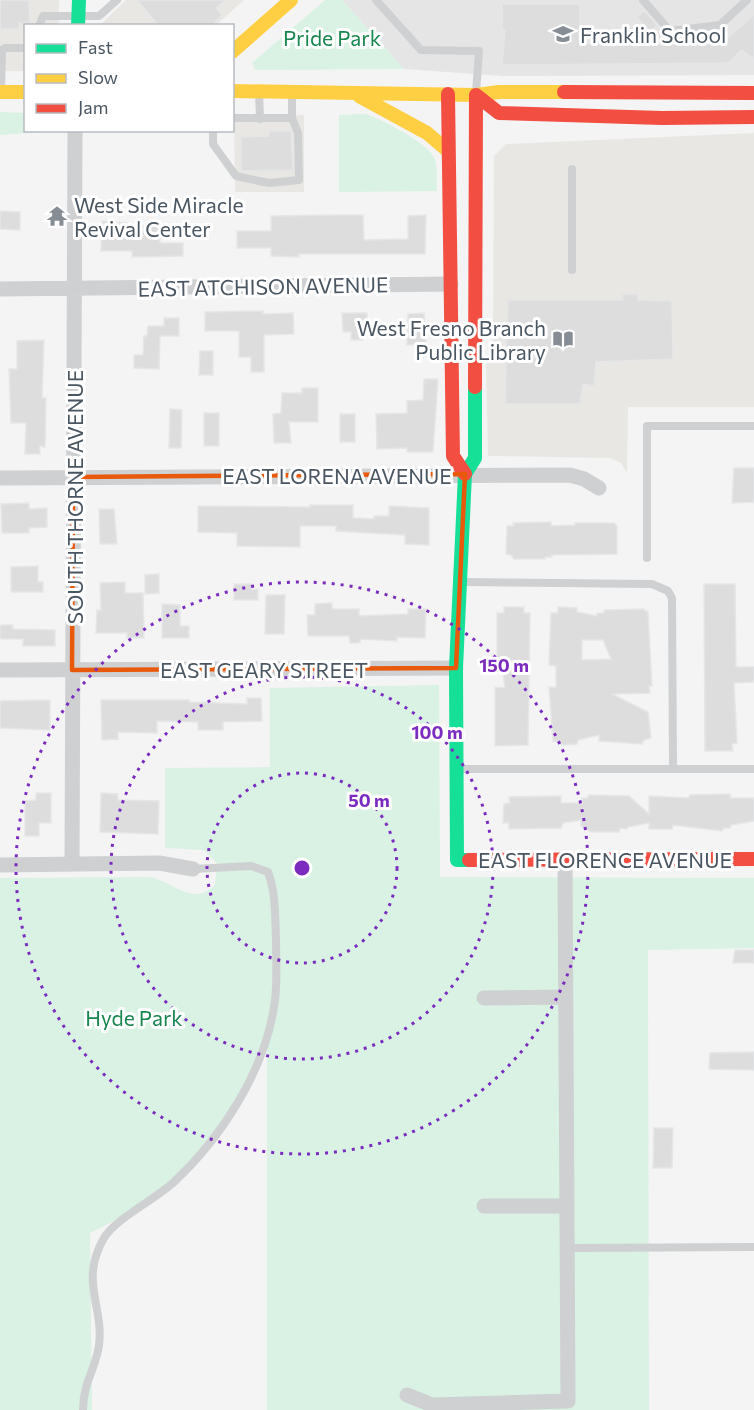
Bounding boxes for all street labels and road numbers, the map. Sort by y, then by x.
street label: EAST ATCHISON AVENUE [137,271,389,301]
street label: SOUTH THORNE AVENUE [62,370,87,624]
street label: EAST LORENA AVENUE [222,463,452,488]
street label: EAST GEARY STREET [160,657,368,682]
street label: EAST FLORENCE AVENUE [478,847,732,872]

